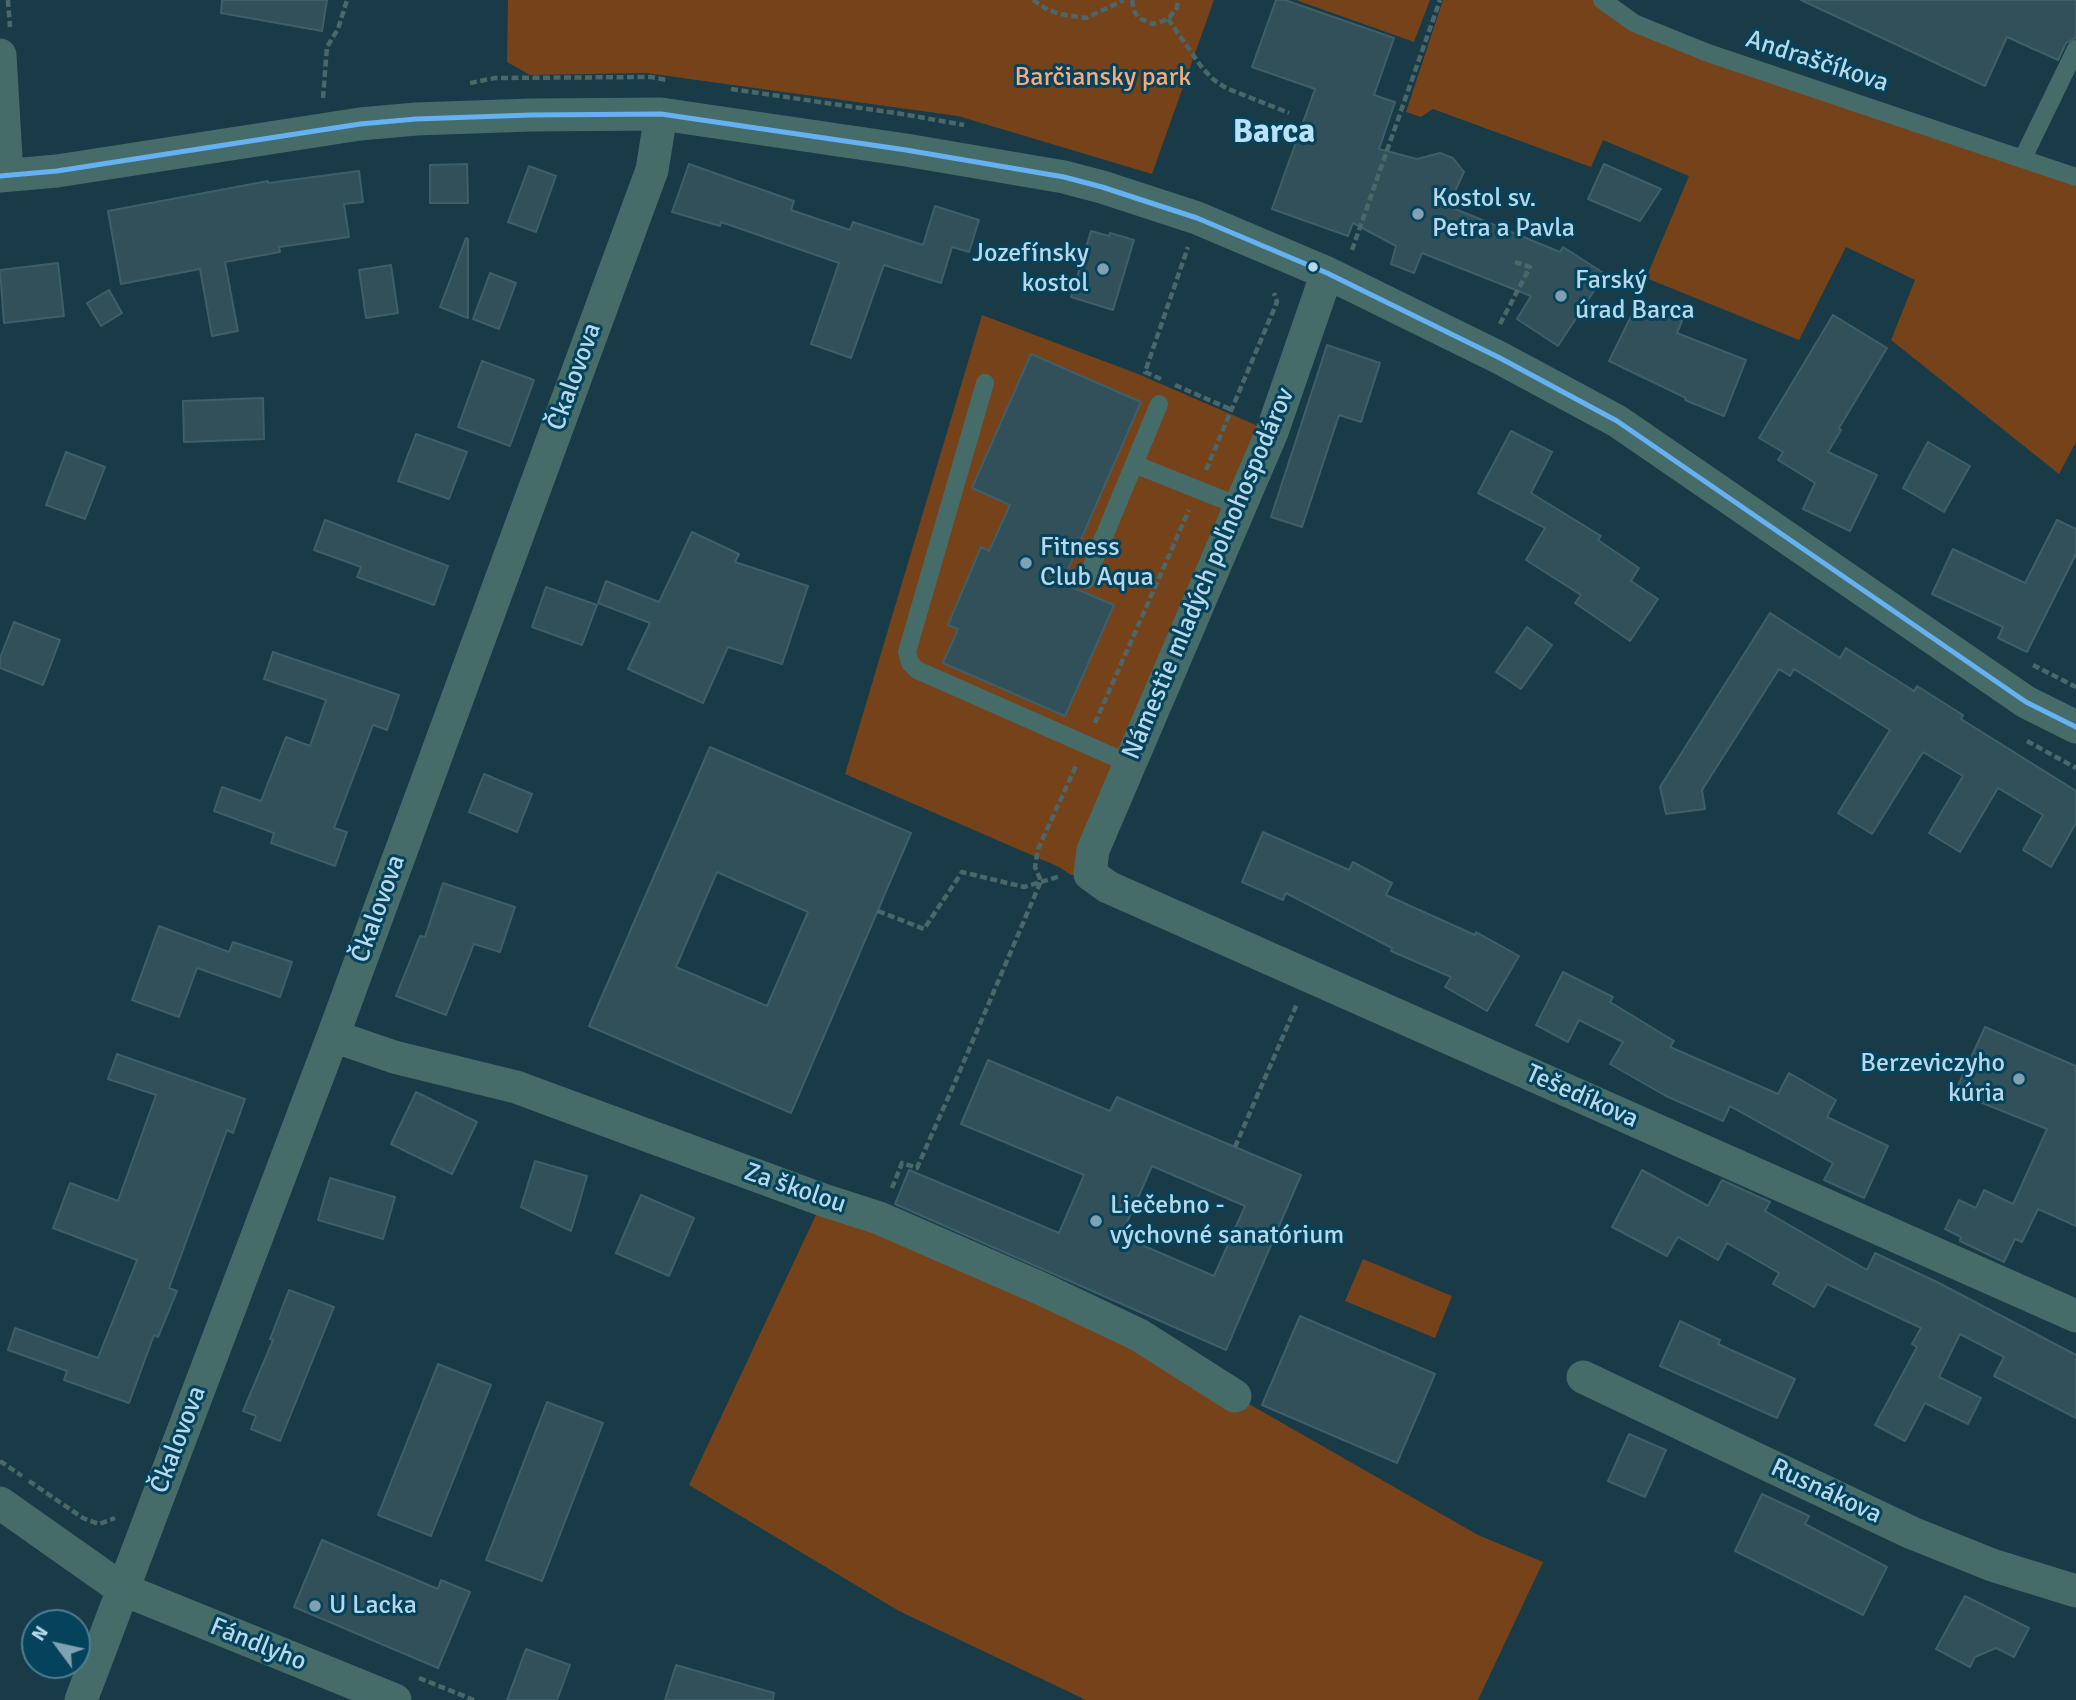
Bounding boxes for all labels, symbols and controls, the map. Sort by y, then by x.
street label: Andraščíkova [1742,24,1892,100]
park label: Barčiansky park [1015,62,1191,94]
district label: Barca [1233,113,1315,153]
place label: Kostol sv. Petra a Pavla [1432,183,1575,244]
marker: Kostol sv. Petra a Pavla [1410,206,1426,222]
place label: Jozefínsky kostol [972,238,1089,300]
unlabelled marker [1306,260,1320,274]
marker: Jozefínsky kostol [1095,261,1111,277]
place label: Farský úrad Barca [1575,265,1695,326]
marker: Farský úrad Barca [1553,288,1569,304]
street label: Čkalovova [541,319,609,435]
street label: Námestie mladých poľnohospodárov [1116,384,1302,764]
place label: Fitness Club Aqua [1040,532,1154,594]
marker: Fitness Club Aqua [1018,555,1034,571]
street label: Čkalovova [345,851,413,967]
place label: Berzeviczyho kúria [1860,1048,2005,1110]
street label: Tešedíkova [1521,1058,1643,1136]
marker: Berzeviczyho kúria [2011,1071,2027,1087]
street label: Za školou [740,1157,850,1221]
place label: Liečebno - výchovné sanatórium [1110,1190,1344,1252]
marker: Liečebno - výchovné sanatórium [1088,1213,1104,1229]
street label: Čkalovova [144,1382,214,1498]
street label: Rusnákova [1766,1453,1886,1531]
place label: U Lacka [329,1590,417,1622]
marker: U Lacka [307,1598,323,1614]
north arrow [21,1609,91,1679]
street label: Fándlyho [205,1612,311,1678]
text: N [26,1622,54,1646]

